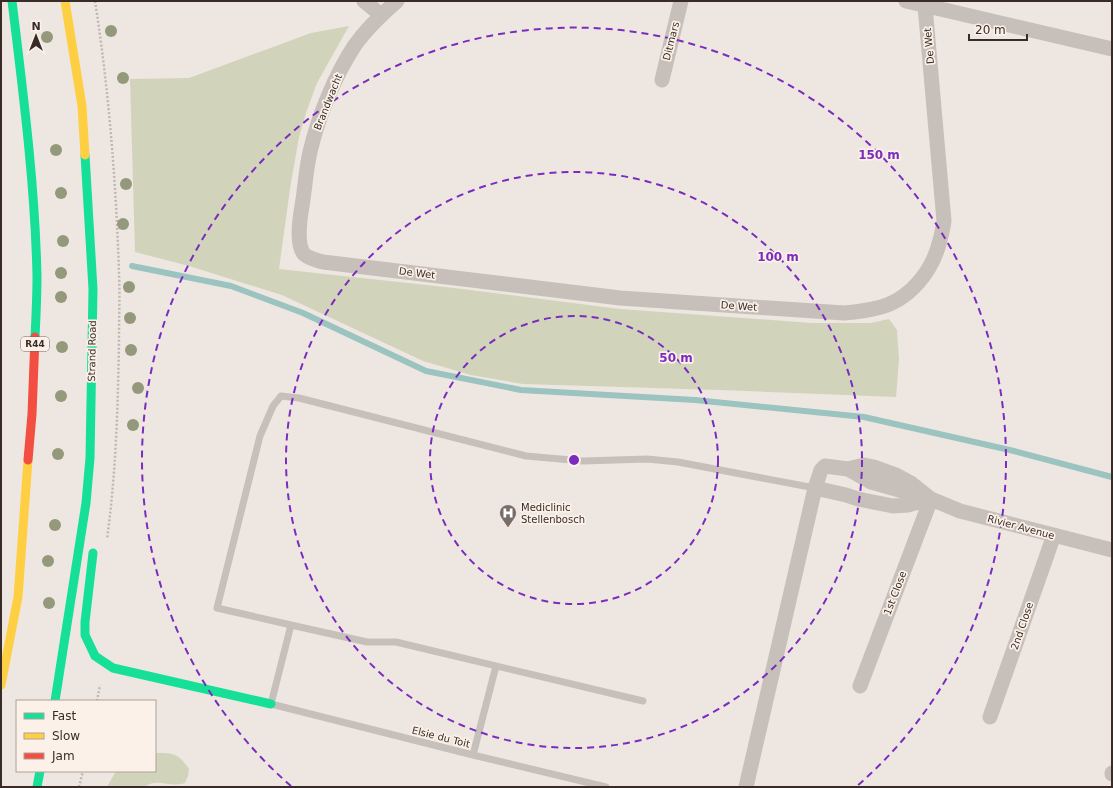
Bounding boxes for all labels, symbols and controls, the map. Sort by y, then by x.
north arrow [16,16,56,56]
scale bar [969,16,1027,42]
text: N [31,20,41,33]
street label: Ditmars [661,20,681,62]
text: 20 m [975,23,1006,37]
street label: De Wet [922,27,936,65]
street label: Brandwacht [312,72,344,132]
text: 150 m [858,148,900,162]
text: 100 m [757,250,799,264]
street label: De Wet [398,265,436,281]
street label: De Wet [720,299,758,313]
street label: Strand Road [86,320,98,382]
road number: R44 [21,337,49,351]
text: 50 m [659,351,693,365]
centre of rings [567,453,581,467]
place label: Mediclinic Stellenbosch [521,502,585,525]
hospital icon: Mediclinic Stellenbosch [498,503,518,528]
street label: Rivier Avenue [986,513,1056,541]
street label: 1st Close [882,570,908,616]
street label: 2nd Close [1009,601,1035,651]
legend [16,700,156,772]
text: Fast [52,709,76,723]
street label: Elsie du Toit [411,724,471,750]
text: Slow [52,729,80,743]
text: Jam [51,749,75,763]

